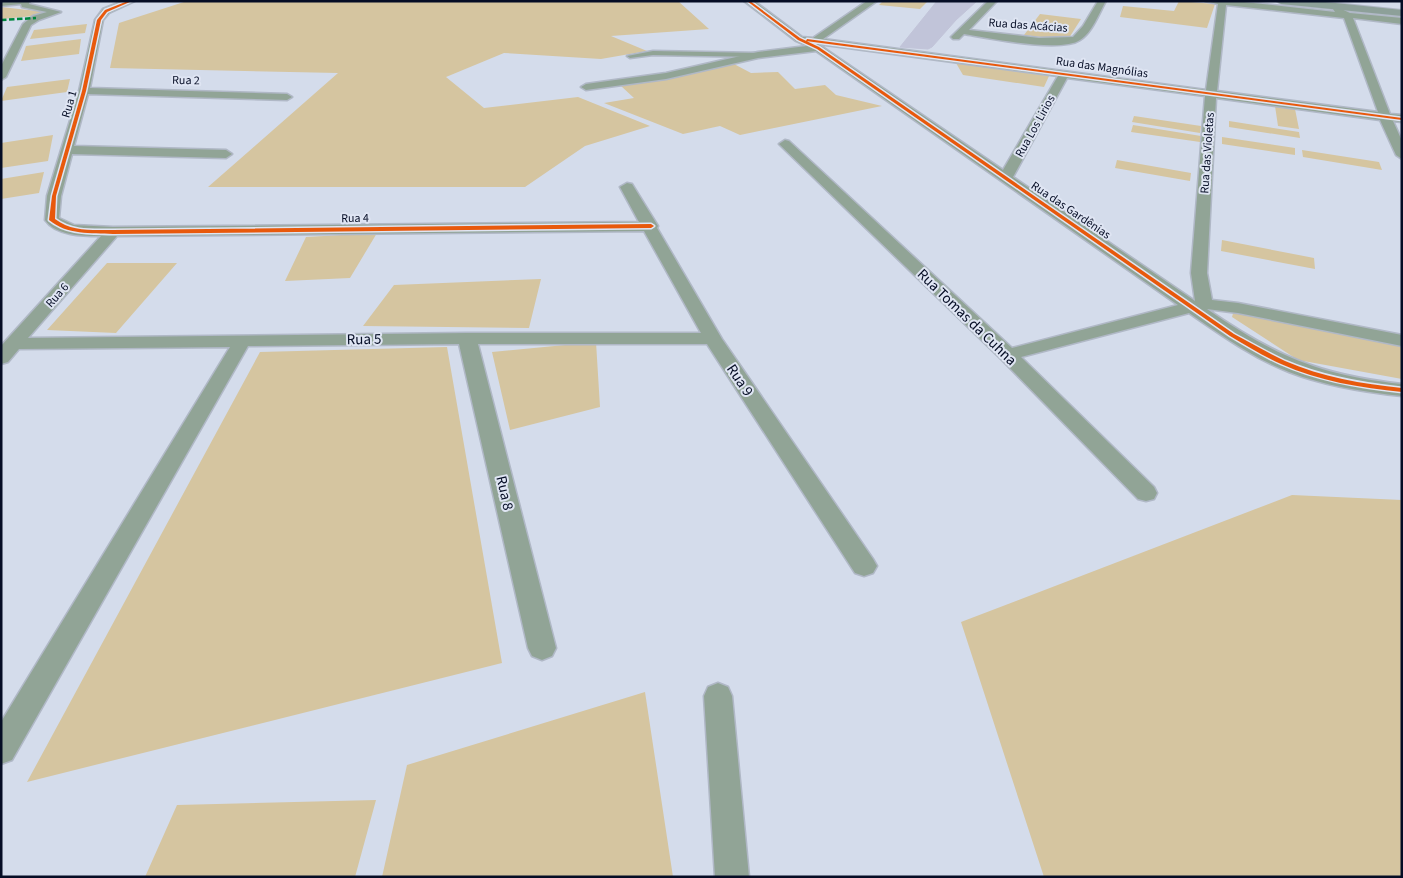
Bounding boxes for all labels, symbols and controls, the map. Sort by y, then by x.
street label: Rua das Acácias [988,14,1068,37]
street label: Rua das Magnólias [1055,53,1149,82]
street label: Rua 2 [172,72,200,89]
street label: Rua 1 [57,88,81,120]
street label: Rua Los Lirios [1011,92,1060,160]
street label: Rua das Violetas [1196,112,1219,194]
street label: Rua das Gardênias [1028,177,1114,243]
street label: Rua 4 [341,210,369,227]
street label: Rua Tomas da Cuhna [912,264,1021,370]
street label: Rua 6 [42,279,73,311]
street label: Rua 5 [346,329,382,350]
street label: Rua 9 [721,360,758,401]
street label: Rua 8 [490,474,519,512]

